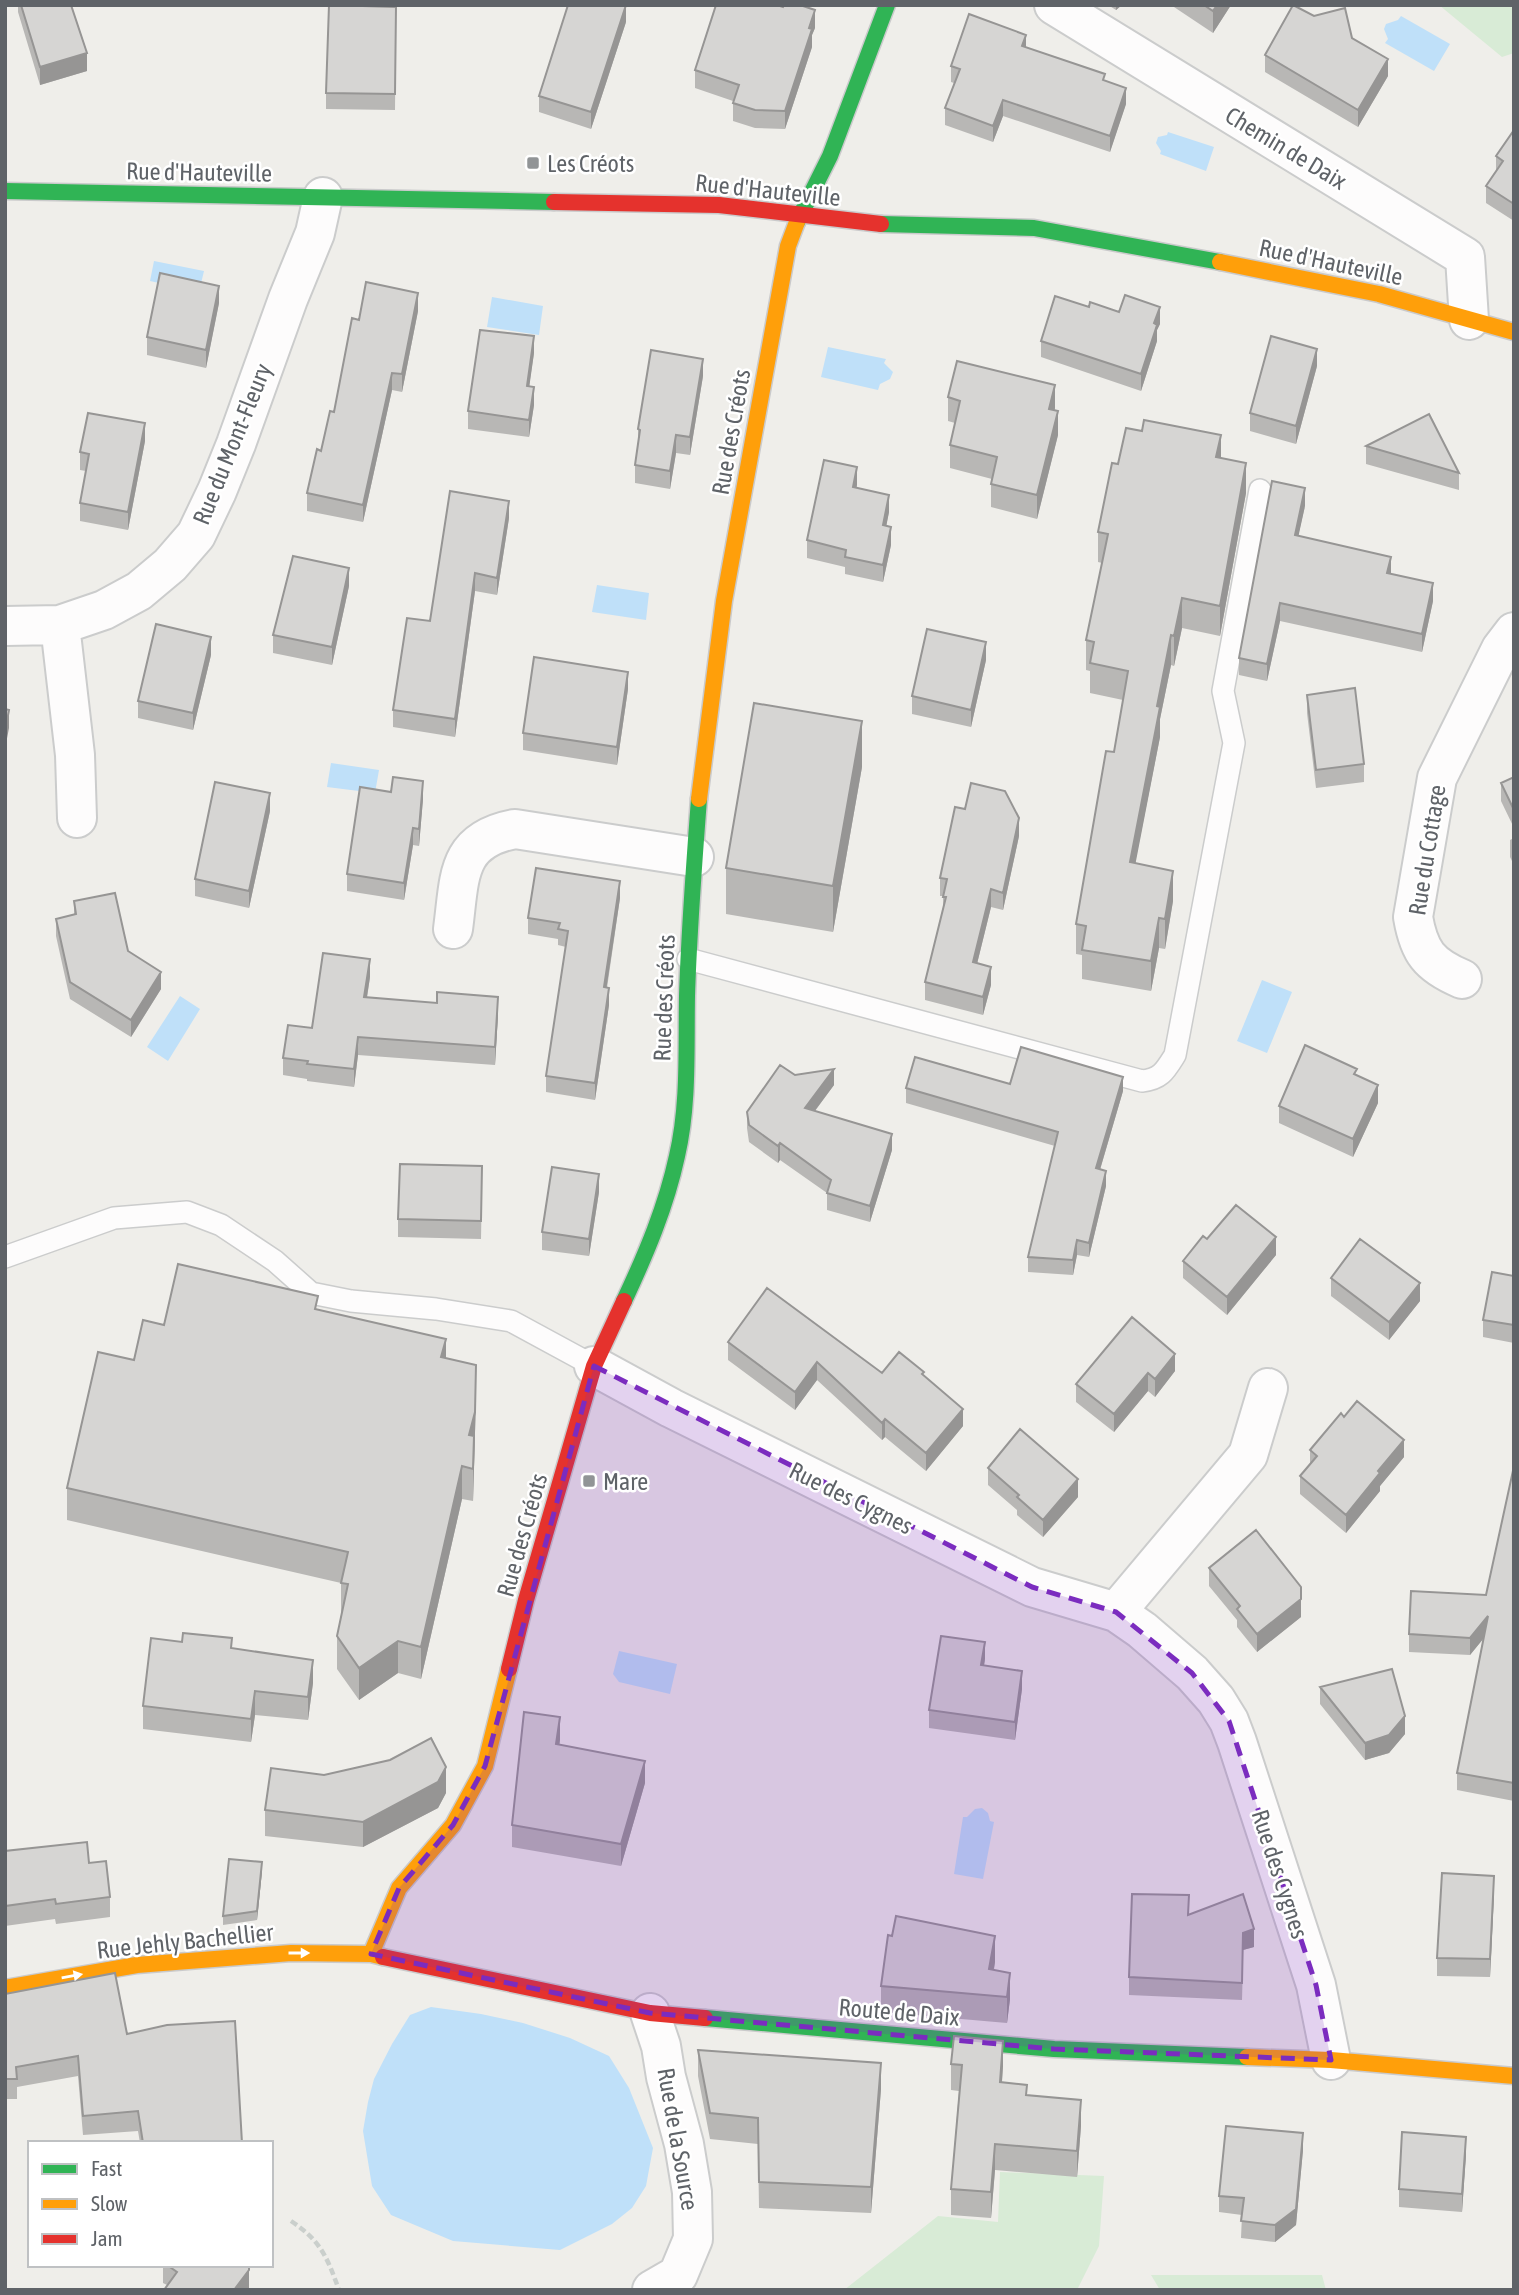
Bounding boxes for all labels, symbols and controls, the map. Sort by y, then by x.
street label: Chemin de Daix [1221,101,1352,195]
place label: Les Créots [547,150,634,177]
marker: Les Créots [525,155,541,171]
street label: Rue d'Hauteville [126,157,272,187]
street label: Rue d'Hauteville [694,169,842,211]
street label: Rue d'Hauteville [1257,234,1405,290]
street label: Rue du Mont-Fleury [187,359,277,528]
street label: Rue des Créots [707,367,755,497]
street label: Rue du Cottage [1403,783,1451,917]
street label: Rue des Créots [648,934,680,1062]
street label: Rue des Cygnes [785,1457,917,1539]
place label: Mare [603,1468,648,1495]
street label: Rue des Créots [492,1470,552,1600]
marker: Mare [581,1473,597,1489]
street label: Rue des Cygnes [1246,1806,1314,1942]
street label: Rue Jehly Bachellier [95,1918,276,1964]
one-way arrow [288,1948,310,1959]
one-way arrow [62,1970,84,1981]
street label: Route de Daix [837,1993,961,2031]
street label: Rue de la Source [652,2066,704,2212]
legend [28,2141,273,2267]
text: Fast [91,2156,122,2180]
text: Slow [91,2191,128,2215]
text: Jam [91,2226,123,2250]

